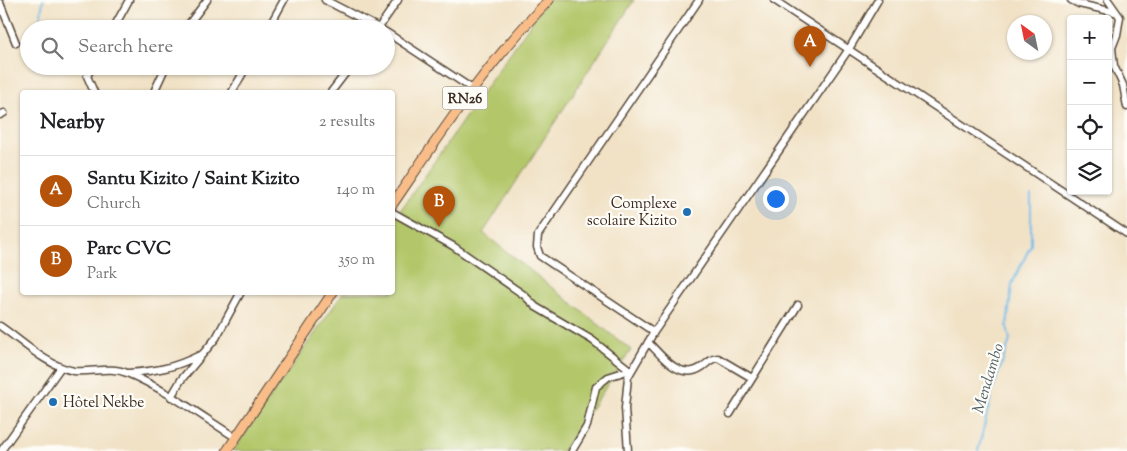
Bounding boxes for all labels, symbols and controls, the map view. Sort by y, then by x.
north arrow [1007,15,1052,60]
map controls [1067,15,1112,195]
button: + [1067,15,1112,60]
search box [20,20,395,75]
pin: A [794,26,826,67]
icon: search [38,34,66,62]
text: Search here [78,34,173,61]
button: − [1067,60,1112,105]
road number: RN26 [442,86,488,110]
button: locate [1067,105,1112,150]
text: Nearby [40,108,105,138]
text: 2 results [319,111,375,134]
button: layers [1067,150,1112,195]
text: Santu Kizito / Saint Kizito [87,166,300,193]
text: A [50,179,63,202]
text: 140 m [337,179,375,202]
pin: B [423,186,455,227]
your location [763,186,789,212]
text: Church [87,193,141,216]
place label: Complexe scolaire Kizito [587,194,677,232]
marker: Complexe scolaire Kizito [681,206,693,218]
text: Parc CVC [87,236,171,263]
text: B [51,249,61,272]
text: 350 m [338,249,375,272]
text: Park [87,263,118,286]
water label: Mendambo [968,341,1011,417]
place label: Hôtel Nekbe [63,393,144,414]
marker: Hôtel Nekbe [47,396,59,408]

